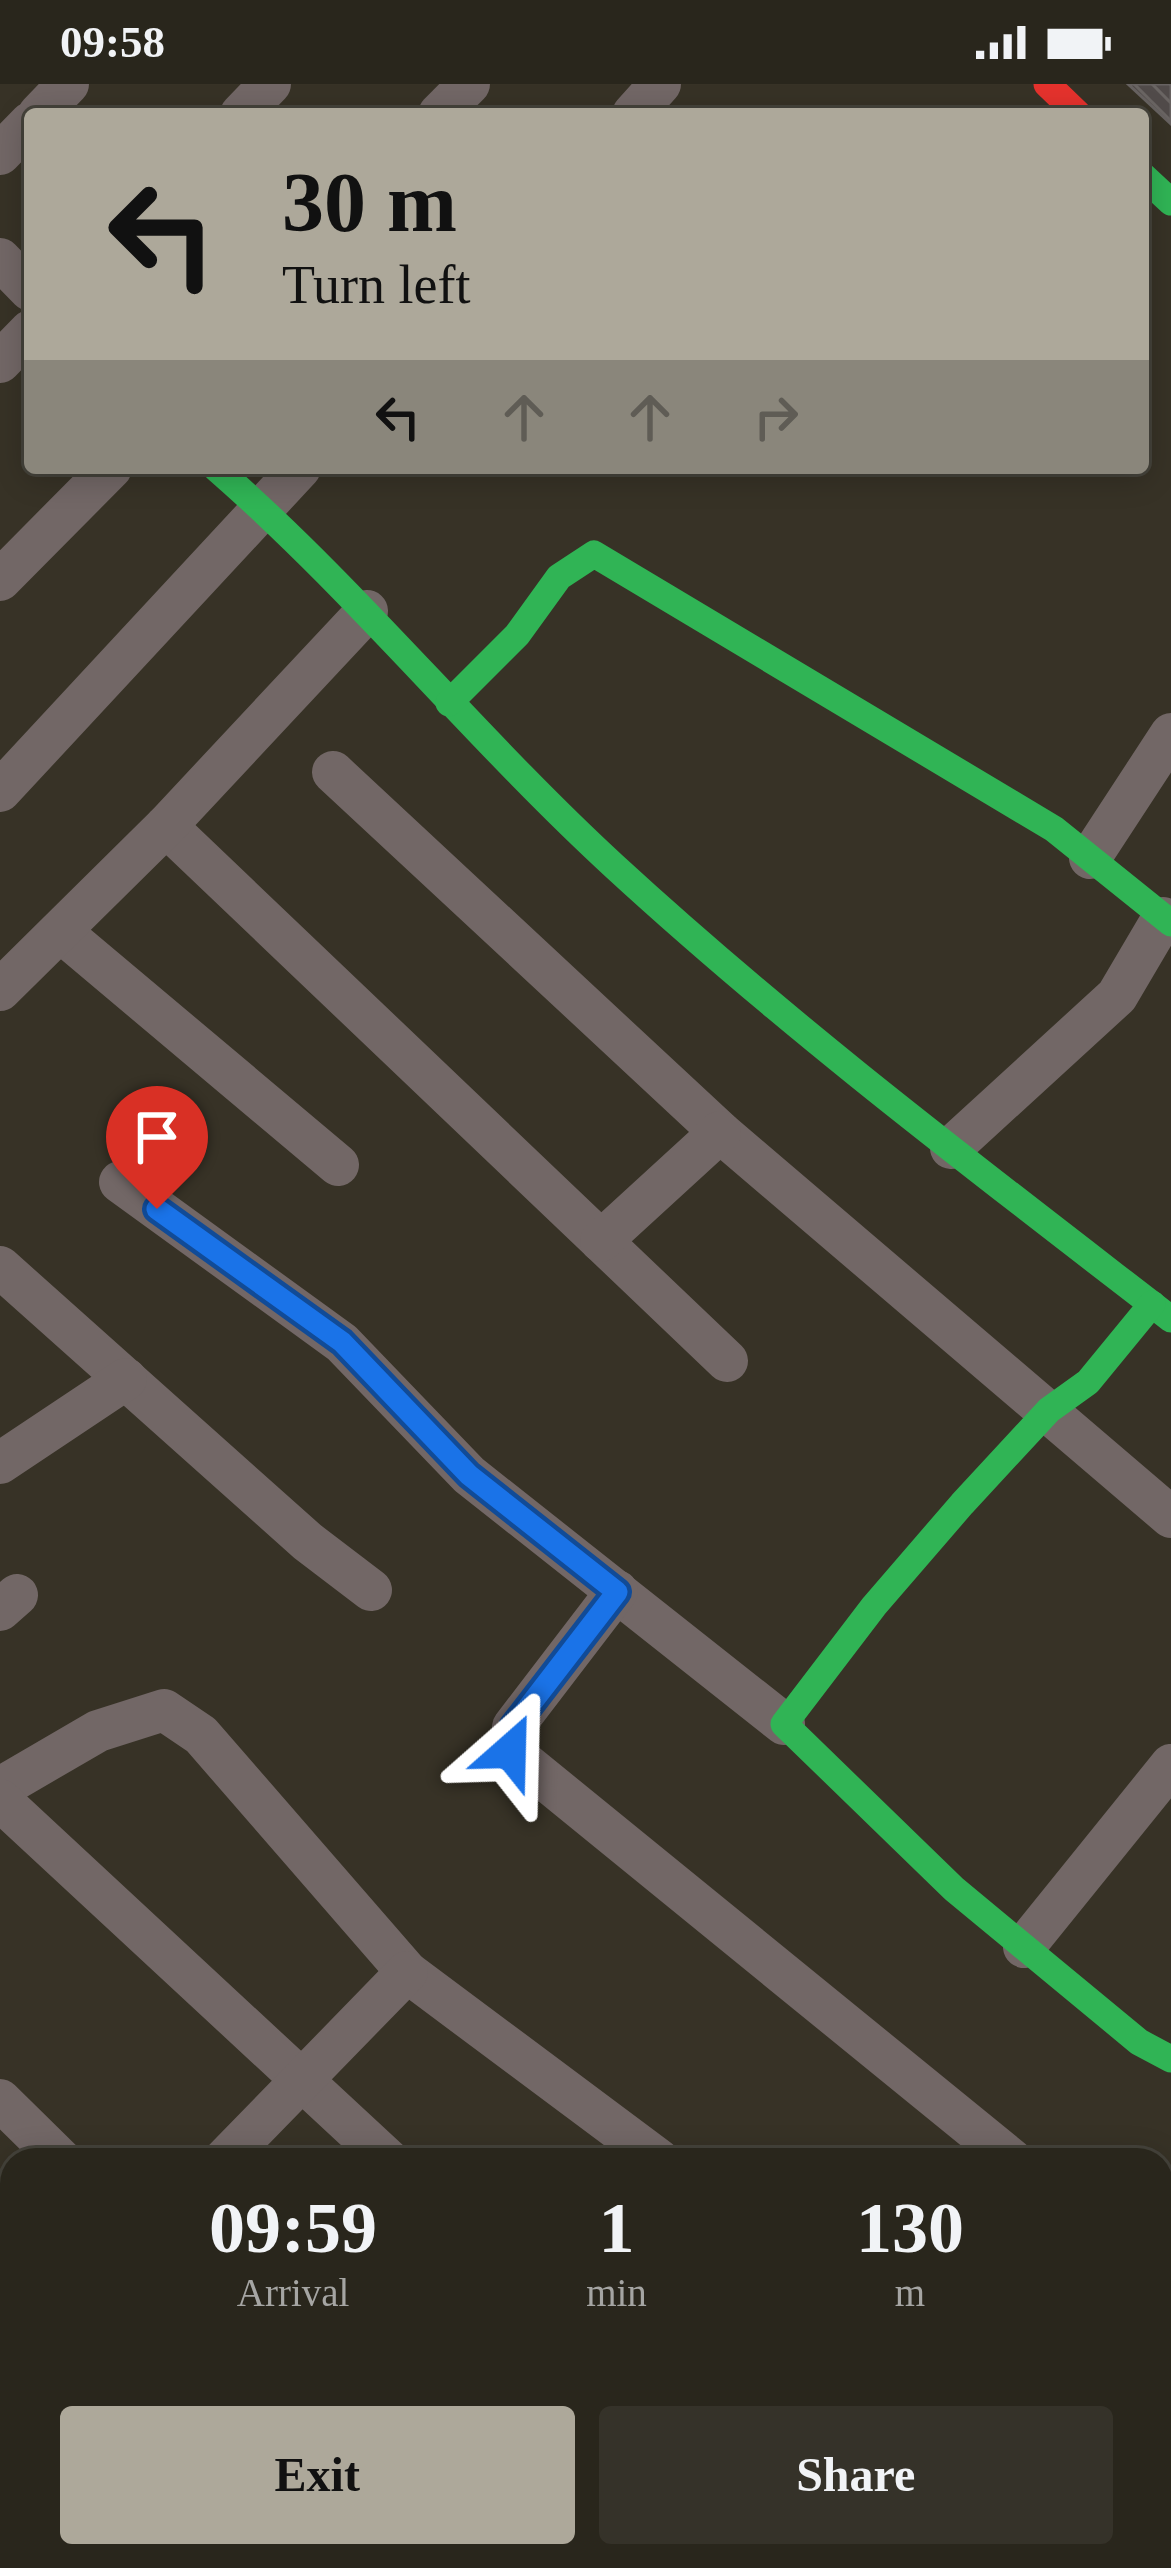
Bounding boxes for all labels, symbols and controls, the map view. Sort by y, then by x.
text: 09:58 [60,17,165,67]
icon: left [84,156,240,312]
text: 30 m [282,156,457,249]
text: Turn left [282,255,471,315]
icon: left [365,384,431,450]
icon: ahead [491,384,557,450]
icon: ahead [617,384,683,450]
icon: right [743,384,809,450]
pin [106,1086,208,1209]
icon: arrive [124,1104,190,1170]
position arrow [447,1688,573,1814]
text: 09:59 [209,2188,377,2268]
text: 1 [598,2188,634,2268]
text: 130 [856,2188,964,2268]
text: Arrival [237,2271,349,2314]
text: min [586,2271,647,2314]
text: m [895,2271,925,2314]
button: Exit [60,2406,575,2544]
button: Share [599,2406,1113,2544]

